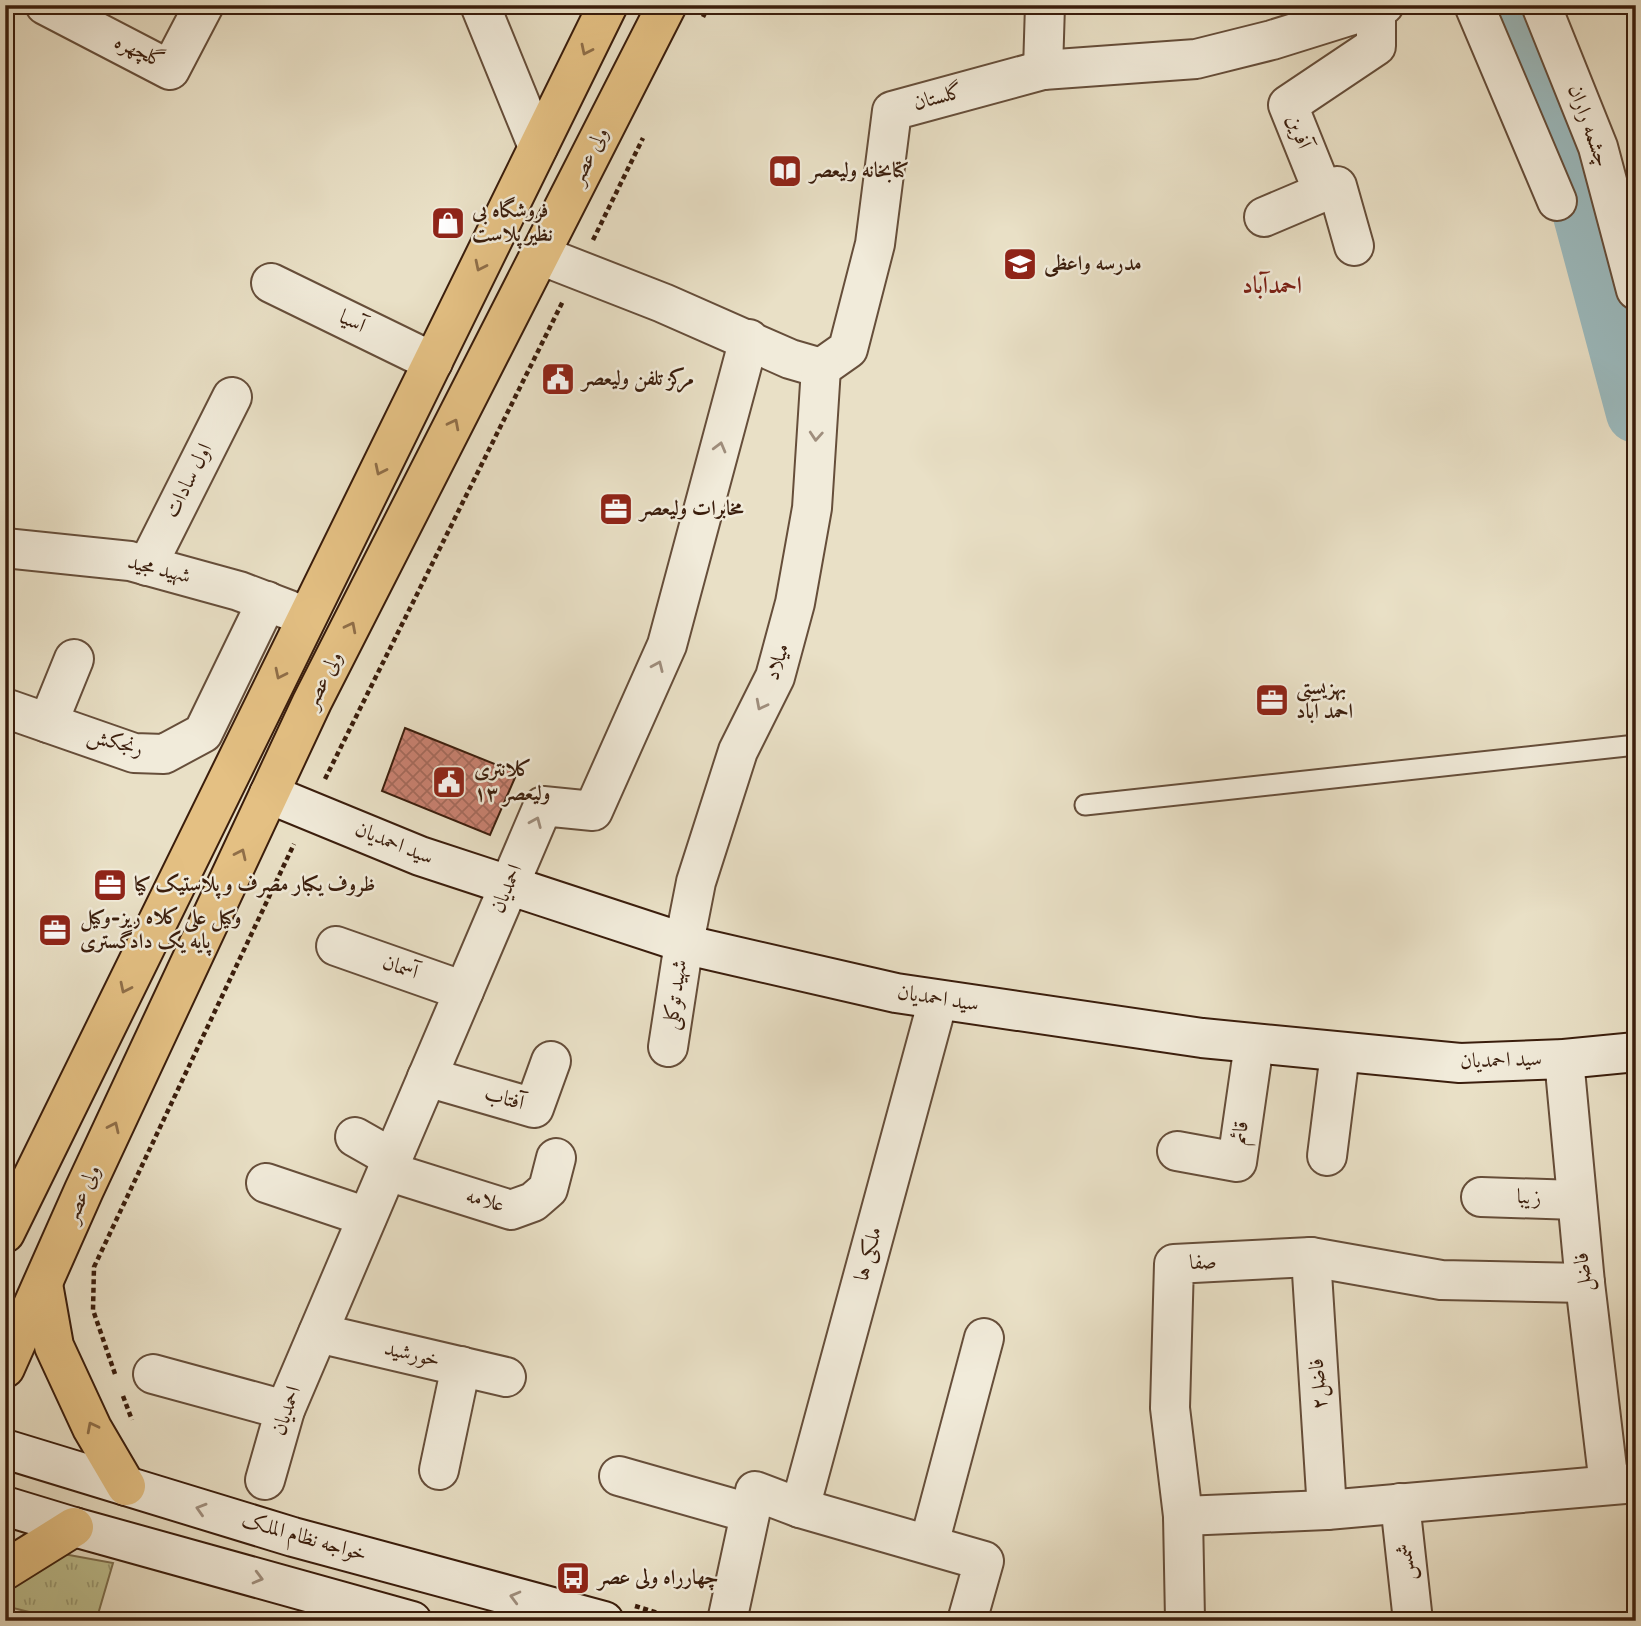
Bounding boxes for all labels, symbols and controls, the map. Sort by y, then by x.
street label: گلچهره [110,28,169,75]
one-way arrow [580,43,594,55]
street label: گلستان [910,77,966,118]
street label: چشمه راران [1561,81,1615,171]
street label: آفرین [1279,111,1319,155]
street label: ولی عصر [563,123,616,191]
library icon: کتابخانه ولیعصر [766,152,804,190]
place label: کتابخانه ولیعصر [807,158,909,185]
place label: فروشگاه بی نظیر پلاست [471,196,553,249]
shop icon: فروشگاه بی نظیر پلاست [429,204,467,242]
school or university icon: مدرسه واعظی [1001,245,1039,283]
place label: مدرسه واعظی [1044,251,1142,278]
one-way arrow [475,259,489,271]
district label: احمدآباد [1242,271,1302,302]
street label: آسیا [334,303,372,341]
public building icon: مرکز تلفن ولیعصر [539,360,577,398]
place label: مرکز تلفن ولیعصر [579,366,694,393]
one-way arrow [445,419,459,431]
one-way arrow [809,431,824,442]
street label: اول سادات [159,439,219,523]
one-way arrow [712,441,726,453]
one-way arrow [374,463,388,475]
office icon: مخابرات ولیعصر [597,490,635,528]
place label: مخابرات ولیعصر [637,496,745,523]
street label: شهید مجید [125,549,193,591]
one-way arrow [342,622,356,634]
street label: میلاد [759,640,797,684]
street label: ولی عصر [297,647,350,715]
one-way arrow [650,661,664,673]
one-way arrow [274,667,288,679]
place label: بهزیستی احمد آباد [1296,675,1353,726]
office icon: بهزیستی احمد آباد [1253,681,1291,719]
one-way arrow [756,698,769,710]
street label: رنجکش [84,723,146,763]
place label: کلانتری ۱۳ ولیعصر [474,757,550,808]
public building icon: کلانتری ۱۳ ولیعصر [430,763,468,801]
street label: سید احمدیان [351,816,437,872]
one-way arrow [527,817,541,829]
one-way arrow [233,849,247,861]
street label: احمدیان [485,860,529,918]
office icon: ظروف یکبار مصرف و پلاستیک کیا [91,866,129,904]
place label: ظروف یکبار مصرف و پلاستیک کیا [134,872,375,899]
place label: وکیل علی کلاه ریز-وکیل پایه یک دادگستری [80,905,241,956]
office icon: وکیل علی کلاه ریز-وکیل پایه یک دادگستری [36,911,74,949]
street label: آسمان [379,948,424,987]
street label: شهید توکلی [658,958,695,1032]
street label: سید احمدیان [895,979,981,1019]
one-way arrow [120,981,134,993]
street label: سید احمدیان [1459,1046,1543,1076]
street label: آفتاب [481,1080,530,1118]
street label: قائم [1226,1119,1259,1147]
one-way arrow [106,1122,120,1134]
street label: ولی عصر [58,1161,108,1229]
street label: علامه [463,1183,507,1219]
street label: زیبا [1516,1184,1542,1212]
street label: ملکی ها [849,1224,889,1284]
street label: صفا [1189,1249,1217,1277]
street label: فاضل [1569,1251,1599,1293]
street label: خورشید [382,1336,442,1374]
street label: فاضل۲ [1304,1357,1334,1411]
street label: احمدیان [266,1383,308,1439]
one-way arrow [87,1422,101,1434]
one-way arrow [196,1502,208,1517]
street label: خواجه نظام الملک [237,1507,370,1572]
street label: شمس [1392,1542,1422,1582]
bus stop icon: چهارراه ولی عصر [554,1559,592,1597]
place label: چهارراه ولی عصر [595,1565,719,1592]
one-way arrow [252,1570,264,1584]
one-way arrow [509,1590,521,1605]

